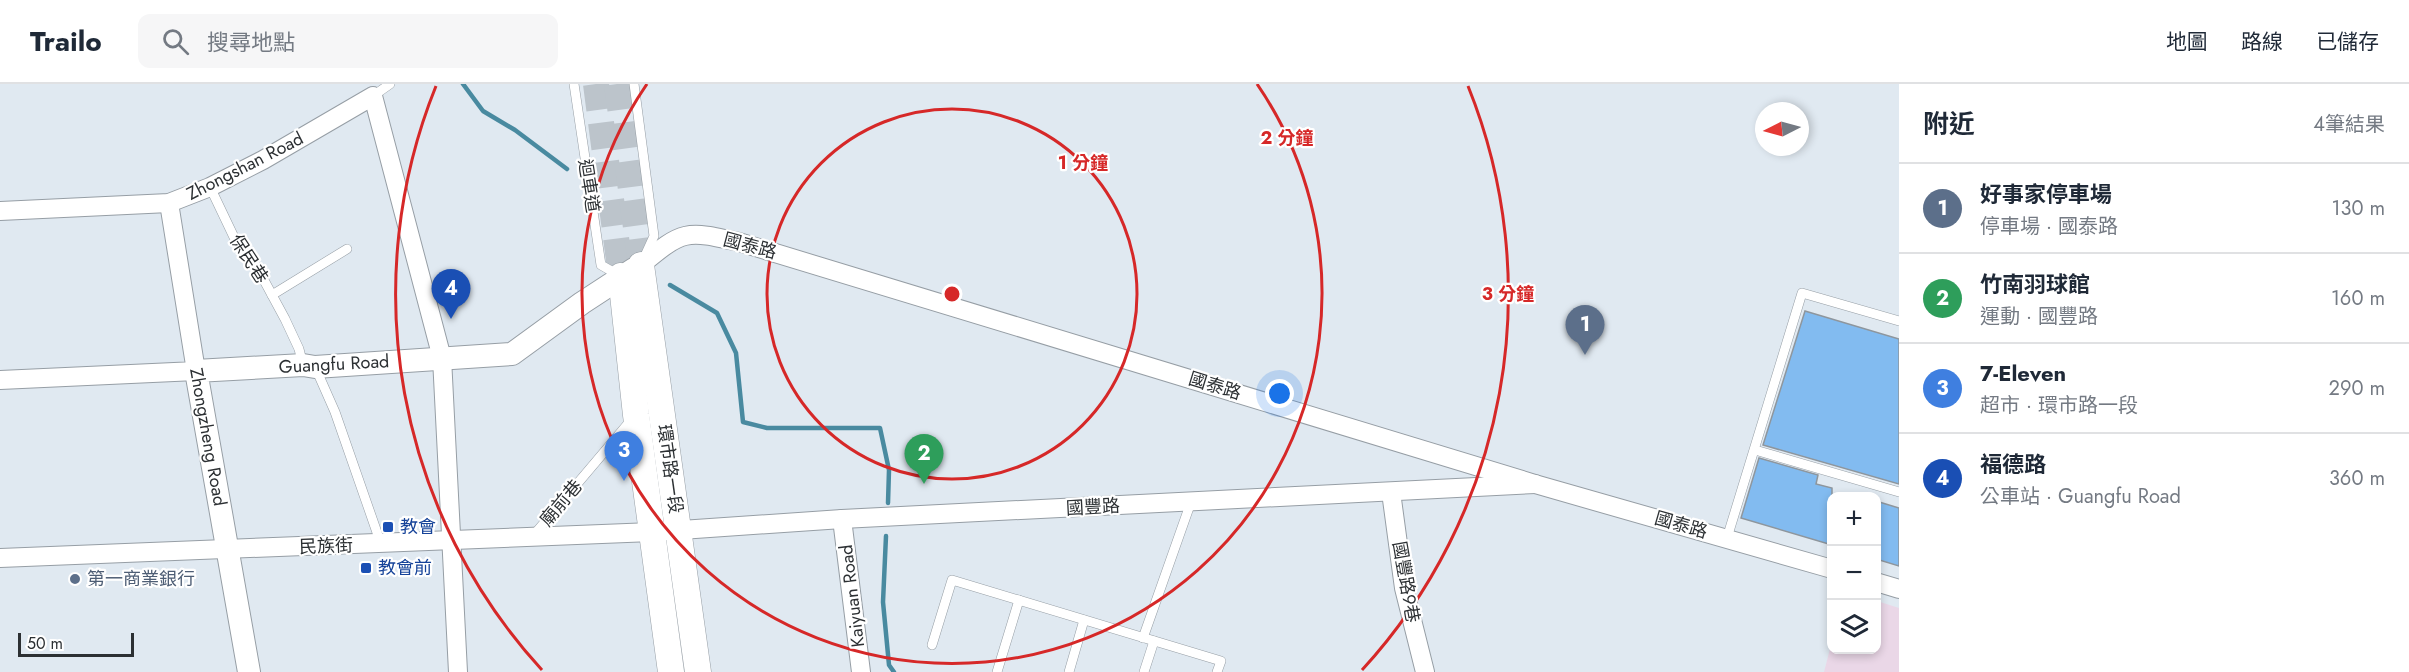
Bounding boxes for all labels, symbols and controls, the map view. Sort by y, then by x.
search box [138,14,558,68]
text: Trailo [30,21,102,62]
icon: search [159,25,192,58]
text: 搜尋地點 [207,26,295,58]
text: 地圖 [2166,27,2208,57]
text: 路線 [2241,27,2283,57]
text: 已儲存 [2316,27,2379,57]
north arrow [1755,102,1809,156]
text: 附近 [1923,105,1975,143]
text: 4筆結果 [2313,110,2385,139]
street label: Zhongshan Road [182,125,308,207]
text: 2 分鐘 [1260,125,1314,151]
text: 1 分鐘 [1058,150,1108,176]
street label: 迴車道 [572,157,606,215]
text: 好事家停車場 [1980,178,2112,210]
text: 1 [1937,194,1948,223]
text: 130 m [2331,194,2385,223]
text: 停車場 · 國泰路 [1980,212,2118,241]
street label: 國泰路 [721,226,779,266]
street label: 保民巷 [223,229,275,289]
text: 竹南羽球館 [1980,268,2090,300]
pin: 4 [432,270,470,319]
text: 3 分鐘 [1482,281,1534,307]
centre of rings [942,284,962,304]
text: 2 [1936,284,1949,313]
text: 160 m [2331,284,2385,313]
text: 運動 · 國豐路 [1980,302,2098,331]
pin: 1 [1566,306,1604,355]
street label: Guangfu Road [278,348,390,380]
text: 7-Eleven [1980,357,2066,389]
street label: Zhongzheng Road [183,366,233,508]
street label: 國泰路 [1185,366,1245,406]
text: 3 [1936,374,1949,403]
text: 290 m [2329,374,2385,403]
your location [1265,379,1294,408]
text: 超市 · 環市路一段 [1980,391,2138,420]
street label: 環市路一段 [651,423,689,515]
pin: 3 [604,432,644,481]
pin: 2 [904,434,944,484]
text: 福德路 [1980,448,2046,480]
text: 4 [1936,464,1949,493]
text: 360 m [2329,464,2385,493]
street label: 廟前巷 [534,474,588,532]
text: 公車站 · Guangfu Road [1980,482,2181,511]
map controls [1827,492,1881,654]
button: + [1827,492,1881,546]
street label: 國豐路 [1065,493,1121,521]
street label: 國泰路 [1651,505,1711,545]
place label: 教會 [400,514,436,540]
marker: 教會 [381,520,395,534]
street label: 民族街 [299,532,353,560]
street label: 國豐路9巷 [1386,539,1426,625]
street label: Kaiyuan Road [833,543,871,649]
button: − [1827,546,1881,600]
place label: 教會前 [378,555,432,581]
marker: 教會前 [359,561,373,575]
place label: 第一商業銀行 [87,566,195,592]
marker: 第一商業銀行 [68,572,82,586]
button: layers [1827,600,1881,654]
scale bar [18,630,134,658]
text: 50 m [27,632,63,655]

